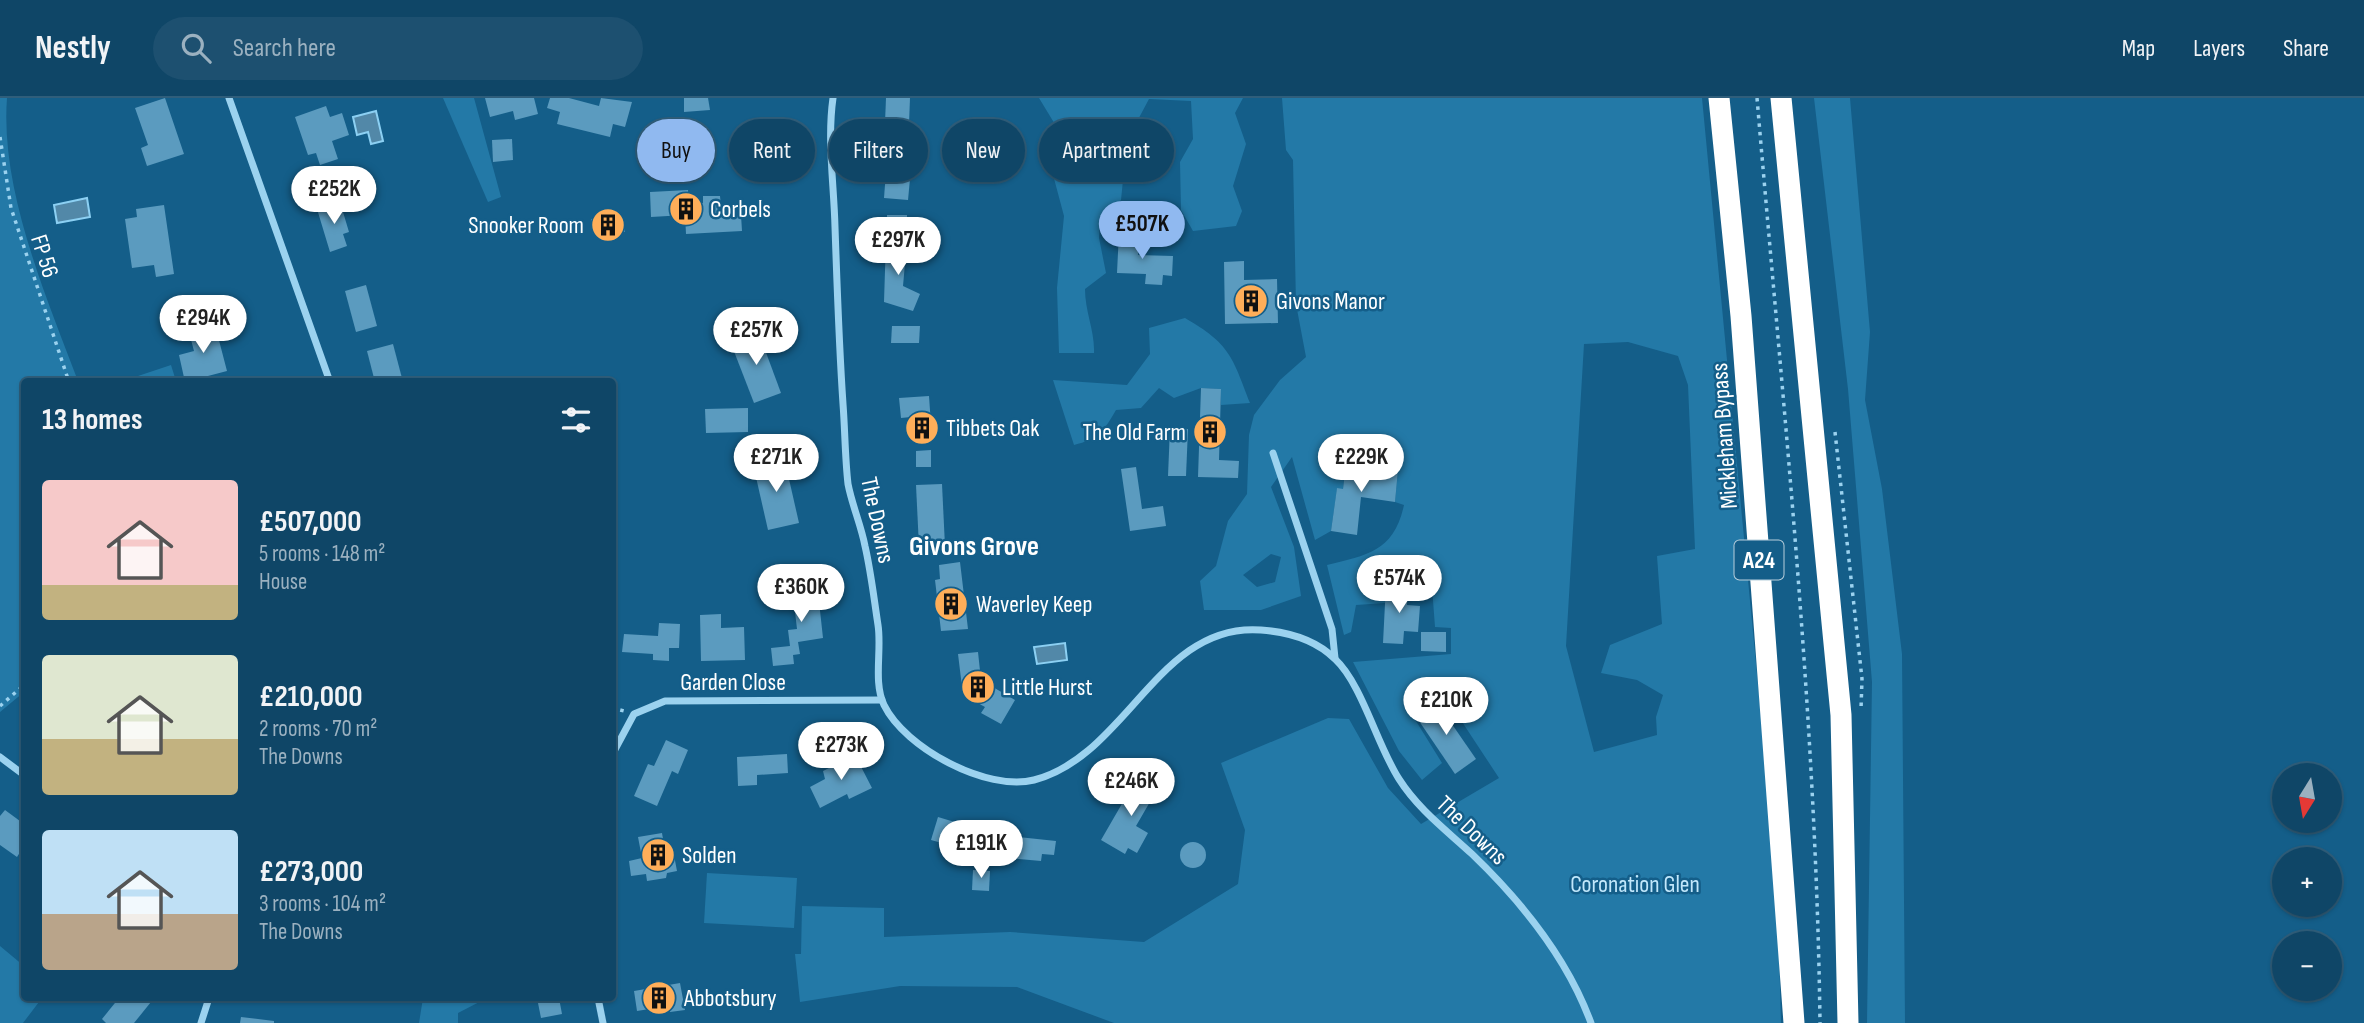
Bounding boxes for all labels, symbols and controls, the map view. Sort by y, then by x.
search box [153,17,643,80]
text: Nestly [35,28,111,68]
icon: search [177,29,215,67]
text: Search here [233,33,336,64]
text: Map [2122,34,2155,63]
text: Layers [2193,34,2245,63]
text: Share [2283,34,2329,63]
chip: Buy [637,119,715,182]
chip: Rent [729,119,815,182]
chip: Filters [829,119,928,182]
chip: New [942,119,1025,182]
chip: Apartment [1039,119,1174,182]
pin: £252K [285,166,383,226]
text: £252K [307,175,361,203]
building icon: Corbels [667,190,705,228]
place label: Corbels [710,195,771,224]
pin: £507K [1093,202,1191,261]
building icon: Snooker Room [589,206,627,244]
text: £507K [1115,210,1169,238]
place label: Snooker Room [468,211,584,240]
pin: £297K [849,218,947,277]
text: £297K [871,226,925,254]
street label: FP 56 [24,231,65,281]
building icon: Givons Manor [1232,282,1270,320]
place label: Givons Manor [1276,287,1385,316]
pin: £294K [154,296,252,355]
text: £294K [176,304,230,332]
pin: £257K [707,308,805,367]
text: £257K [729,316,783,344]
street label: Mickleham Bypass [1705,362,1744,510]
icon: filters [557,401,595,439]
text: 13 homes [42,402,143,438]
building icon: Tibbets Oak [903,409,941,447]
building icon: The Old Farm [1191,413,1229,451]
place label: Tibbets Oak [946,414,1039,443]
place label: The Old Farm [1082,418,1186,447]
pin: £271K [727,434,825,494]
pin: £229K [1312,434,1410,494]
text: £271K [750,443,802,471]
text: £229K [1334,443,1388,471]
street label: The Downs [854,474,901,566]
text: £507,000 [259,504,362,540]
icon: home [98,508,182,592]
district label: Givons Grove [909,530,1039,563]
text: 5 rooms · 148 m² [259,540,386,568]
road number: A24 [1734,540,1784,580]
pin: £574K [1350,556,1448,615]
pin: £360K [752,564,850,624]
text: £574K [1373,564,1425,592]
text: House [259,568,307,596]
text: £360K [773,573,829,601]
building icon: Waverley Keep [932,585,970,623]
place label: Waverley Keep [976,590,1092,619]
street label: Garden Close [680,668,786,697]
building icon: Little Hurst [959,668,997,706]
place label: Little Hurst [1002,673,1093,702]
pin: £210K [1397,678,1495,737]
text: £210,000 [259,679,363,715]
icon: home [98,683,182,767]
text: £210K [1419,686,1473,714]
text: 2 rooms · 70 m² [259,715,377,743]
pin: £273K [792,722,890,782]
text: £273K [814,731,868,759]
text: The Downs [259,743,343,771]
pin: £246K [1082,758,1180,818]
north arrow [2272,763,2342,833]
map controls [2272,763,2342,1001]
text: £246K [1104,767,1158,795]
street label: The Downs [1430,790,1513,871]
pin: £191K [932,820,1030,880]
text: £191K [955,829,1007,857]
building icon: Solden [639,836,677,874]
place label: Solden [682,841,737,870]
button: + [2272,847,2342,917]
text: £273,000 [259,854,363,890]
icon: home [98,858,182,942]
park label: Coronation Glen [1570,870,1700,899]
text: 3 rooms · 104 m² [259,890,386,918]
text: The Downs [259,918,343,946]
button: − [2272,931,2342,1001]
building icon: Abbotsbury [640,979,678,1017]
place label: Abbotsbury [683,984,777,1013]

